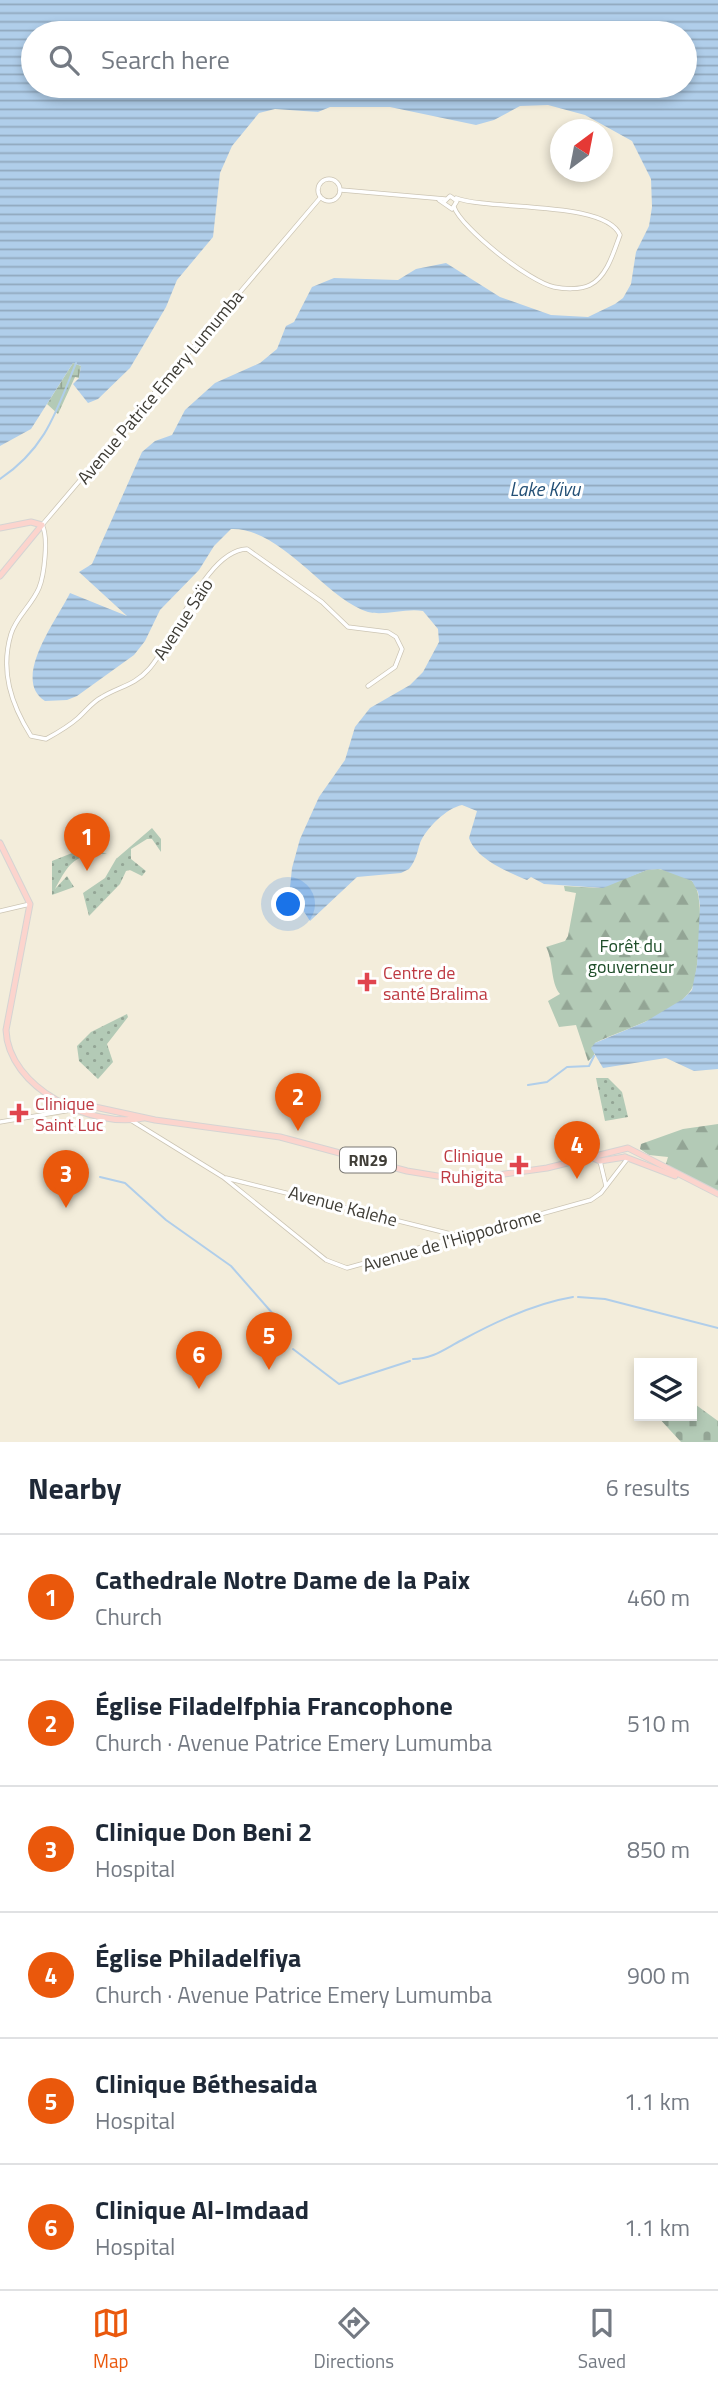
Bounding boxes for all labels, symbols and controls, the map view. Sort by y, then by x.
search box [21,21,697,98]
text: Search here [101,40,230,79]
icon: search [45,41,83,79]
north arrow [550,119,613,182]
street label: Avenue Patrice Emery Lumumba [70,284,250,490]
water label: Lake Kivu [510,474,582,503]
street label: Avenue Saïo [146,573,220,665]
pin: 1 [64,813,110,871]
your location [271,887,305,921]
park label: Forêt du gouverneur [588,932,674,980]
place label: Centre de santé Bralima [383,959,488,1007]
marker: Centre de santé Bralima [357,972,377,992]
pin: 2 [275,1073,321,1131]
place label: Clinique Saint Luc [35,1090,104,1138]
marker: Clinique Saint Luc [9,1103,29,1123]
pin: 4 [554,1121,600,1179]
place label: Clinique Ruhigita [440,1142,503,1190]
road number: RN29 [340,1148,396,1172]
pin: 3 [43,1150,89,1208]
marker: Clinique Ruhigita [509,1155,529,1175]
street label: Avenue Kalehe [286,1179,400,1233]
street label: Avenue de l'Hippodrome [360,1202,544,1278]
pin: 5 [246,1312,292,1370]
pin: 6 [176,1331,222,1389]
map controls [634,1358,697,1421]
button: layers [634,1358,697,1421]
text: Nearby [28,1465,121,1511]
text: 6 results [606,1470,690,1505]
text: Cathedrale Notre Dame de la Paix [95,1560,470,1599]
text: 1 [45,1580,57,1615]
text: 460 m [627,1580,690,1615]
text: Church [95,1599,162,1634]
text: Église Filadelfphia Francophone [95,1686,453,1725]
text: 2 [45,1706,57,1741]
text: 510 m [627,1706,690,1741]
text: Church · Avenue Patrice Emery Lumumba [95,1725,492,1760]
text: Clinique Don Beni 2 [95,1812,312,1851]
text: 3 [45,1832,57,1867]
text: 850 m [627,1832,690,1867]
text: Hospital [95,1851,175,1886]
text: Église Philadelfiya [95,1938,301,1977]
text: 4 [45,1958,57,1993]
text: 900 m [627,1958,690,1993]
text: Church · Avenue Patrice Emery Lumumba [95,1977,492,2012]
text: Clinique Béthesaida [95,2064,317,2103]
text: 5 [45,2084,57,2119]
text: 1.1 km [624,2084,690,2119]
text: Hospital [95,2103,175,2138]
text: Clinique Al-Imdaad [95,2190,309,2229]
text: 6 [45,2210,57,2245]
text: 1.1 km [624,2210,690,2245]
text: Hospital [95,2229,175,2264]
tab: Map [92,2304,130,2375]
tab: Directions [314,2304,394,2375]
tab: Saved [578,2304,626,2375]

